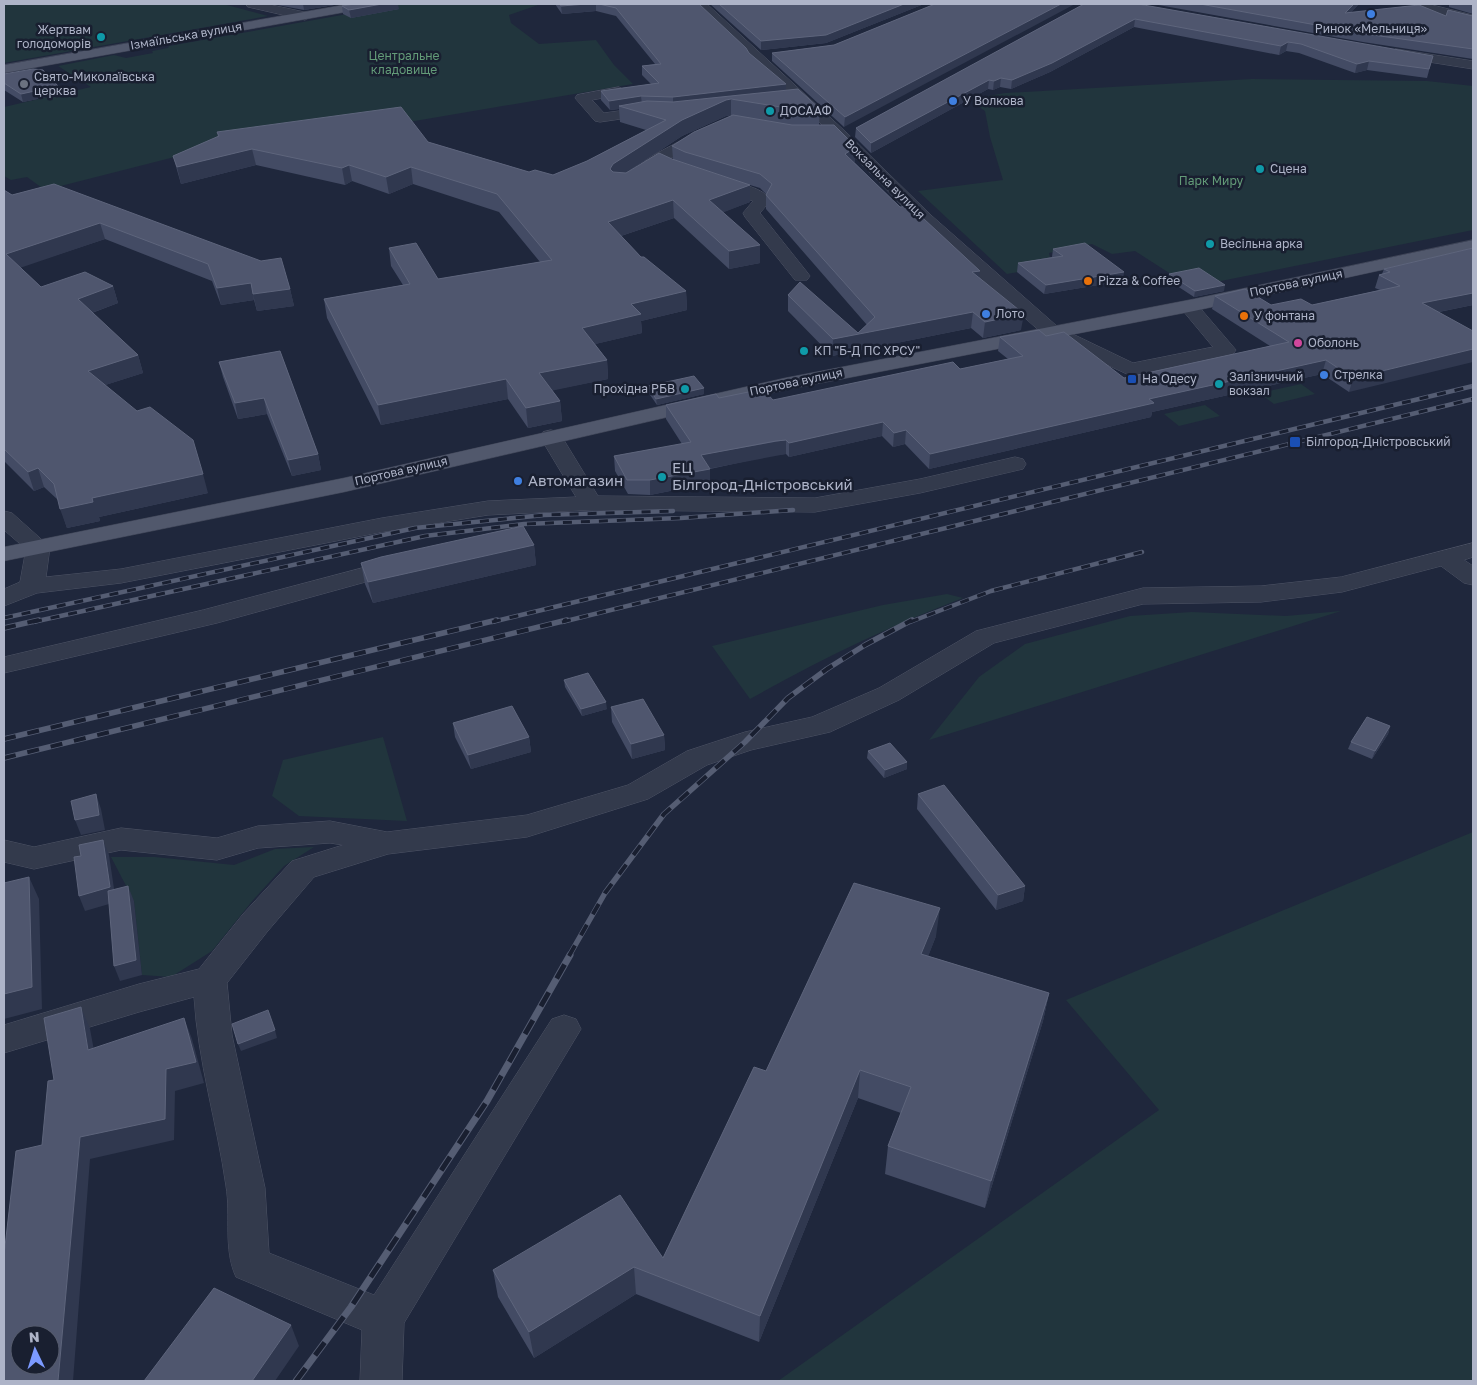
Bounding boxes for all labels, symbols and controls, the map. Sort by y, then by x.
marker: Ринок «Мельниця» [1365,8,1377,20]
street label: Ізмаїльська вулиця [129,18,243,53]
place label: Ринок «Мельниця» [1315,21,1428,36]
place label: Жертвам голодоморів [17,22,91,51]
marker: Жертвам голодоморів [95,31,107,43]
park label: Центральне кладовище [369,48,440,77]
place label: Свято-Миколаївська церква [34,69,155,98]
marker: Свято-Миколаївська церква [18,78,30,90]
place label: У Волкова [963,93,1024,108]
marker: У Волкова [947,95,959,107]
place label: ДОСААФ [780,103,832,118]
marker: ДОСААФ [764,105,776,117]
street label: Вокзальна вулиця [842,135,929,222]
place label: Сцена [1270,161,1307,176]
marker: Сцена [1254,163,1266,175]
park label: Парк Миру [1179,173,1244,188]
place label: Весільна арка [1220,236,1303,251]
marker: Весільна арка [1204,238,1216,250]
street label: Портова вулиця [1248,265,1344,300]
place label: Pizza & Coffee [1098,273,1180,288]
marker: Pizza & Coffee [1082,275,1094,287]
place label: Лото [996,306,1025,321]
marker: Лото [980,308,992,320]
place label: У фонтана [1254,308,1315,323]
marker: У фонтана [1238,310,1250,322]
place label: Оболонь [1308,335,1359,350]
marker: Оболонь [1292,337,1304,349]
place label: КП "Б-Д ПС ХРСУ" [814,343,920,358]
marker: КП "Б-Д ПС ХРСУ" [798,345,810,357]
street label: Портова вулиця [748,364,844,399]
place label: Стрелка [1334,367,1383,382]
place label: Залізничний вокзал [1229,369,1303,398]
marker: Стрелка [1318,369,1330,381]
place label: На Одесу [1142,371,1197,386]
marker: На Одесу [1126,373,1138,385]
marker: Залізничний вокзал [1213,378,1225,390]
place label: Прохідна РБВ [594,381,675,396]
marker: Прохідна РБВ [679,383,691,395]
place label: Білгород-Дністровський [1306,434,1451,449]
marker: Білгород-Дністровський [1288,435,1302,449]
street label: Портова вулиця [353,453,449,488]
place label: ЕЦ Білгород-Дністровський [672,458,853,493]
place label: Автомагазин [528,471,623,489]
marker: ЕЦ Білгород-Дністровський [656,471,668,483]
marker: Автомагазин [512,475,524,487]
north arrow [10,1325,60,1375]
text: N [28,1328,40,1345]

